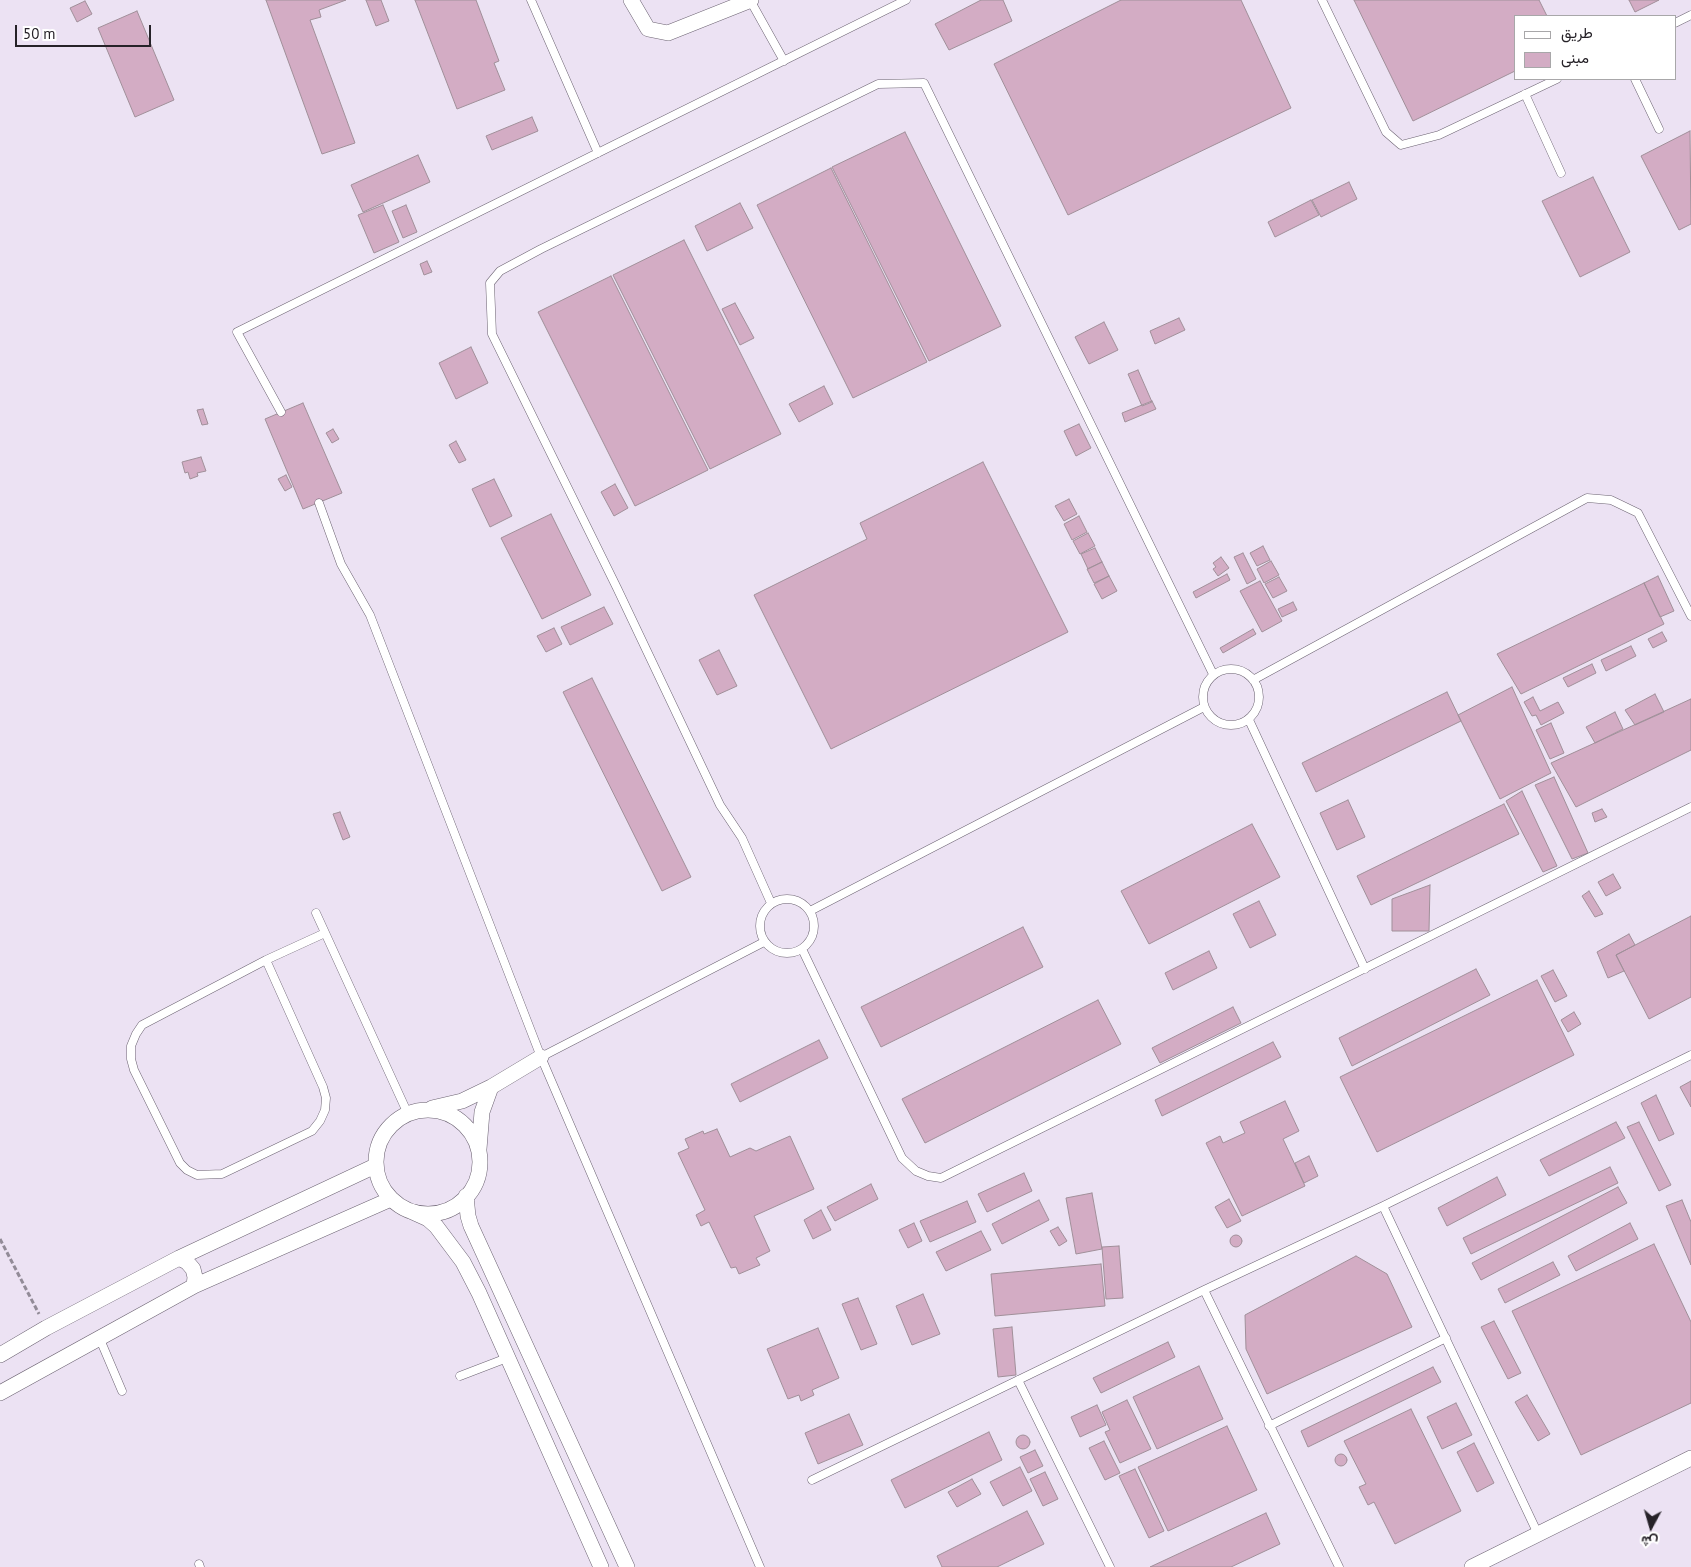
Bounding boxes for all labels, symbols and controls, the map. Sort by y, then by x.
scale bar [18,15,154,47]
legend [1514,15,1676,80]
text: طريق [1561,23,1593,42]
text: 50 m [23,24,56,43]
text: مبنى [1561,48,1589,67]
north arrow [1626,1502,1676,1552]
text: ش [1640,1532,1659,1552]

